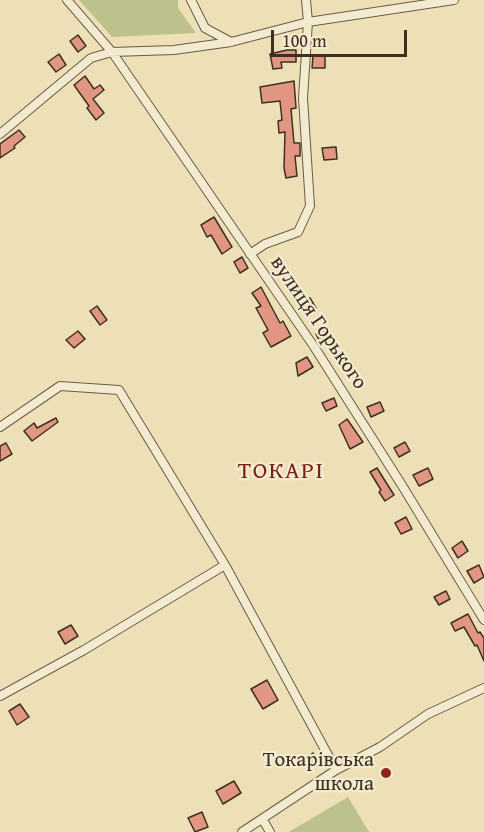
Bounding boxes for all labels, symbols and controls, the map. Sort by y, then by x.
scale bar [274,18,410,56]
text: 100 m [282,27,327,54]
street label: вулиця Горького [264,251,372,395]
district label: ТОКАРІ [238,458,324,486]
place label: Токарівська школа [263,748,374,798]
marker: Токарівська школа [379,766,393,780]

